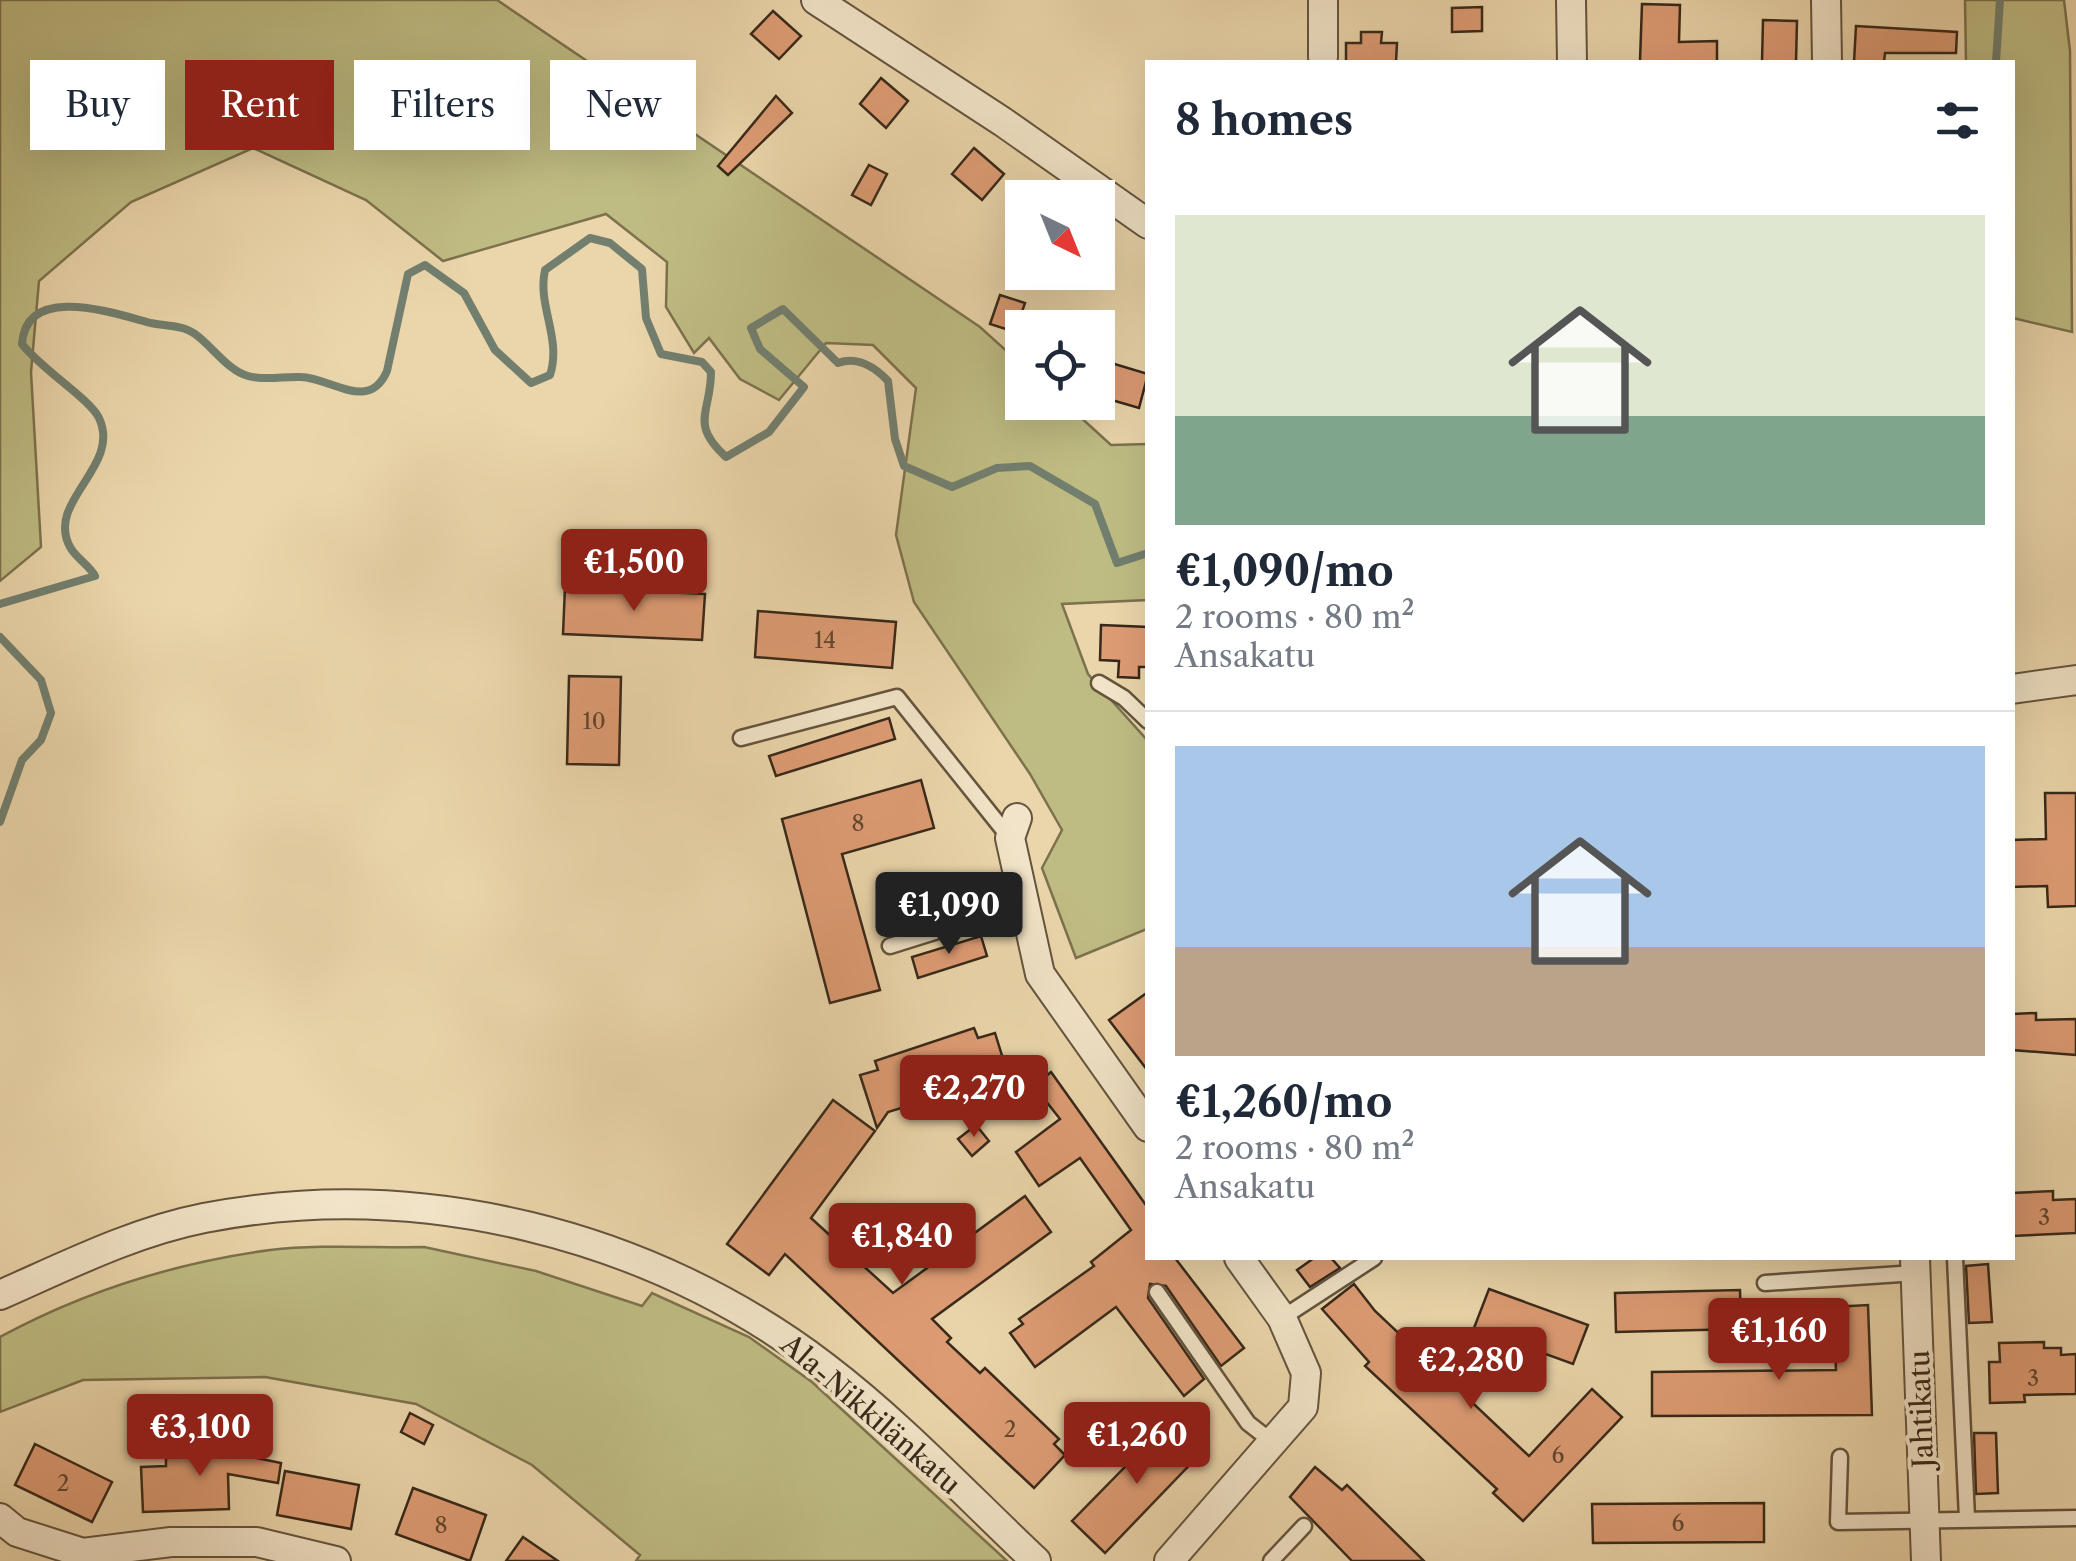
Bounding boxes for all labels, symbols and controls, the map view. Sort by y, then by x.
chip: Buy [30,60,165,150]
chip: Rent [185,60,334,150]
chip: Filters [354,60,530,150]
chip: New [550,60,696,150]
icon: filters [1930,93,1985,148]
text: 8 homes [1175,94,1353,146]
north arrow [1005,180,1115,290]
map controls [1005,180,1115,420]
icon: home [1490,280,1670,460]
button: locate [1005,310,1115,420]
pin: €1,500 [553,529,715,614]
text: €1,500 [583,542,685,581]
text: €1,090/mo [1175,545,1394,597]
text: 2 rooms · 80 m² [1175,597,1415,636]
house number: 14 [814,627,836,654]
text: Ansakatu [1175,636,1315,675]
house number: 10 [582,708,606,735]
house number: 8 [851,810,865,837]
icon: home [1490,811,1670,991]
pin: €1,090 [868,872,1030,957]
text: €1,090 [897,885,1001,924]
pin: €2,270 [893,1055,1055,1140]
text: €2,270 [922,1068,1026,1107]
text: €1,260/mo [1175,1076,1392,1128]
text: 2 rooms · 80 m² [1175,1128,1415,1167]
text: Ansakatu [1175,1167,1315,1206]
pin: €1,840 [821,1203,983,1288]
house number: 3 [2038,1204,2050,1231]
text: €1,840 [851,1216,953,1255]
pin: €1,160 [1698,1298,1860,1383]
text: €1,160 [1730,1311,1828,1350]
street label: Ala-Nikkilänkatu [773,1326,968,1501]
pin: €2,280 [1390,1327,1552,1412]
text: €2,280 [1417,1340,1525,1379]
street label: Jahtikatu [1902,1350,1940,1472]
house number: 3 [2027,1365,2039,1392]
pin: €3,100 [119,1394,281,1479]
pin: €1,260 [1056,1402,1218,1487]
text: €3,100 [149,1407,251,1446]
text: €1,260 [1086,1415,1188,1454]
house number: 2 [1004,1416,1016,1443]
house number: 6 [1552,1442,1565,1469]
house number: 2 [57,1470,69,1497]
house number: 6 [1672,1510,1685,1537]
house number: 8 [434,1512,448,1539]

